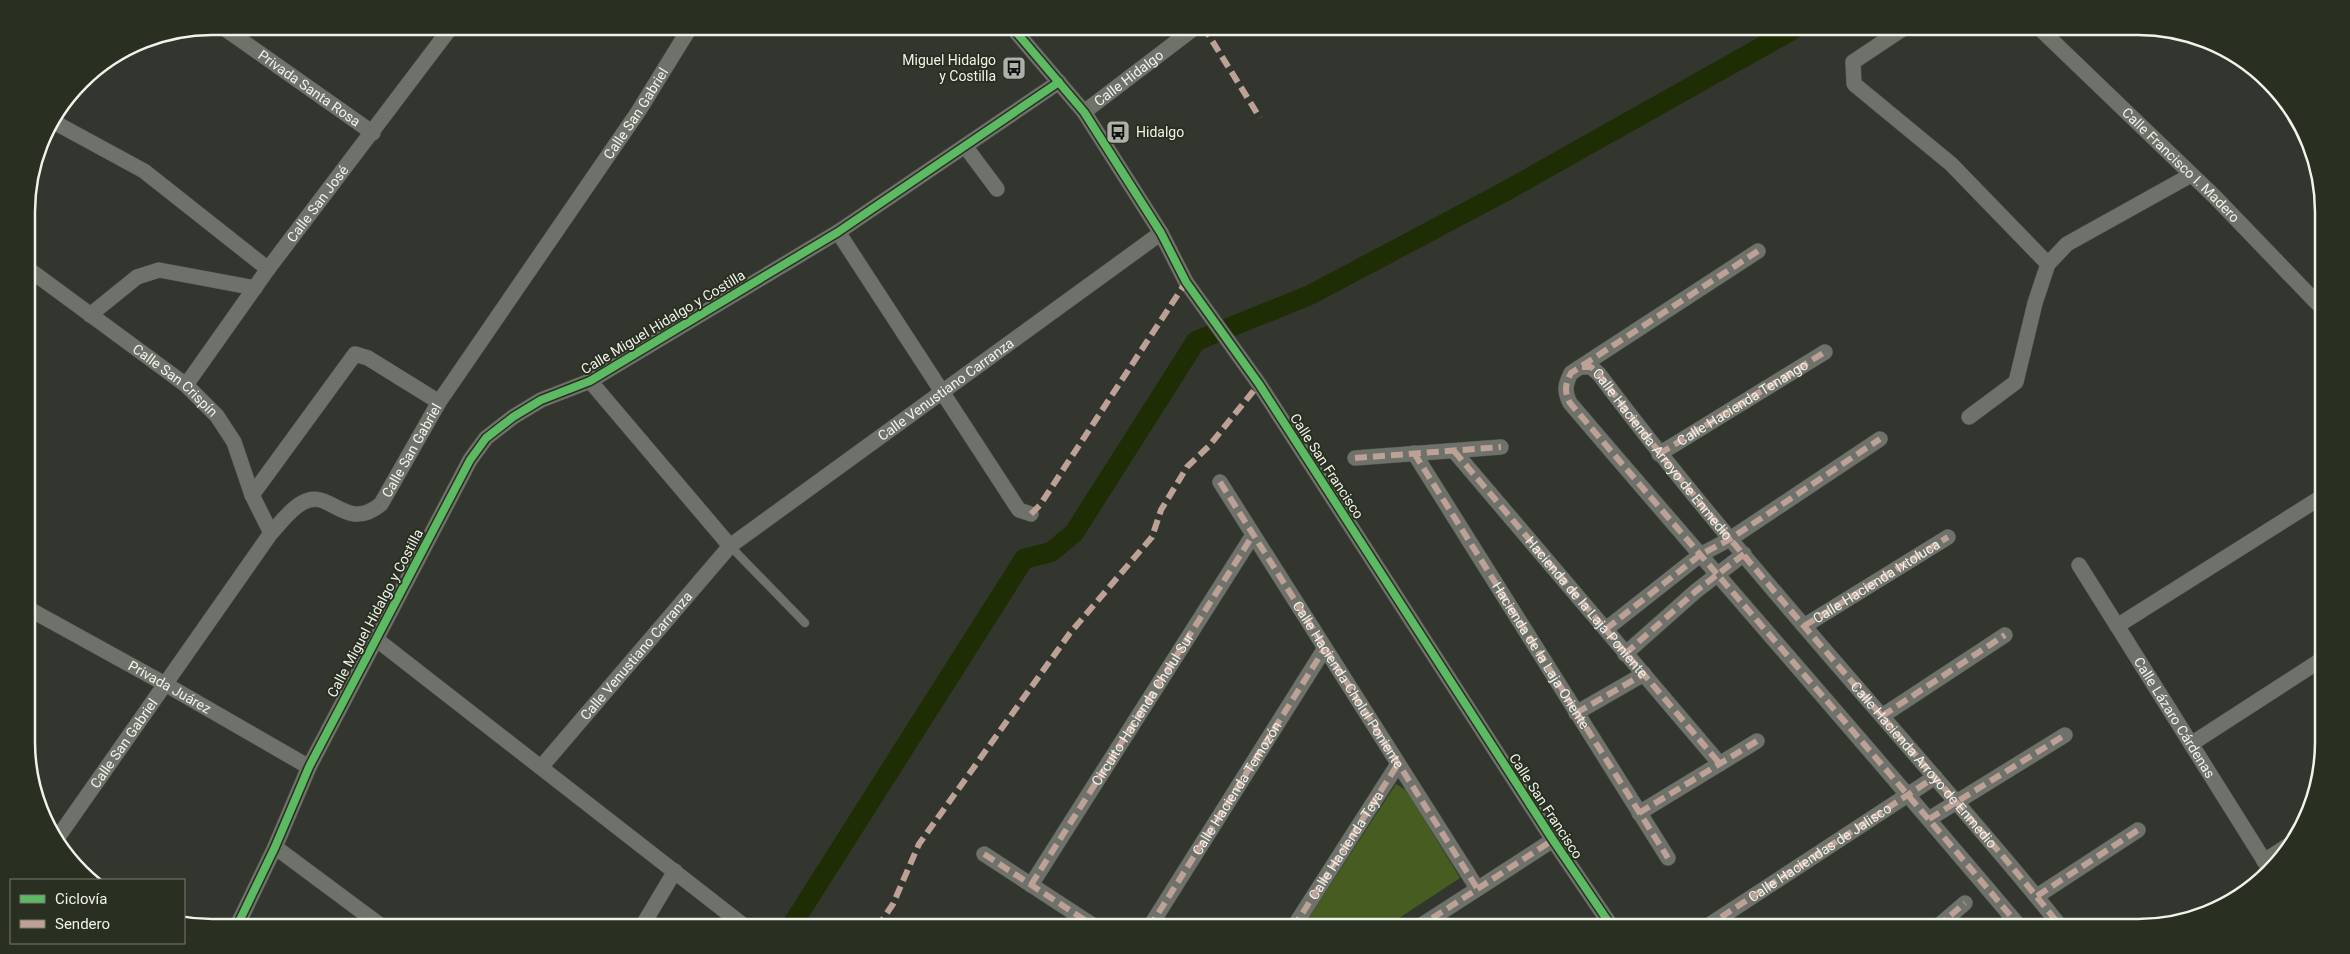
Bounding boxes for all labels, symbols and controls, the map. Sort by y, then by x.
street label: Privada Santa Rosa [255,47,363,130]
street label: Calle Hidalgo [1091,47,1166,109]
place label: Miguel Hidalgo y Costilla [902,52,996,84]
bus stop icon: Miguel Hidalgo y Costilla [1001,55,1027,81]
street label: Calle San Gabriel [600,65,671,162]
street label: Calle Francisco I. Madero [2119,104,2243,226]
bus stop icon: Hidalgo [1105,119,1131,145]
place label: Hidalgo [1136,124,1184,140]
street label: Calle San José [283,162,352,245]
street label: Calle Miguel Hidalgo y Costilla [578,267,748,377]
street label: Calle Venustiano Carranza [875,335,1017,444]
street label: Calle San Crispín [130,341,221,420]
street label: Calle Hacienda Tenango [1674,356,1811,449]
street label: Calle Hacienda Arroyo de Enmedio [1590,365,1736,543]
street label: Calle San Gabriel [378,401,445,500]
street label: Calle San Francisco [1287,410,1367,522]
street label: Calle Miguel Hidalgo y Costilla [324,526,426,700]
street label: Hacienda de la Laja Poniente [1522,533,1651,681]
street label: Calle Hacienda Ixtoluca [1810,536,1943,627]
street label: Hacienda de la Laja Oriente [1489,579,1593,732]
street label: Calle Venustiano Carranza [577,588,696,723]
street label: Calle Hacienda Cholul Poniente [1289,598,1407,771]
street label: Circuito Hacienda Cholul Sur [1088,630,1197,789]
street label: Calle Lázaro Cárdenas [2131,654,2218,781]
street label: Privada Juárez [126,657,214,717]
street label: Calle Hacienda Arroyo de Enmedio [1848,678,2000,851]
street label: Calle San Gabriel [87,695,161,791]
street label: Calle Hacienda Temozón [1189,719,1285,858]
street label: Calle San Francisco [1506,750,1586,862]
street label: Calle Hacienda Teya [1305,788,1387,903]
street label: Calle Haciendas de Jalisco [1745,800,1894,905]
legend [10,879,185,944]
text: Ciclovía [55,890,108,908]
text: Sendero [55,915,110,933]

